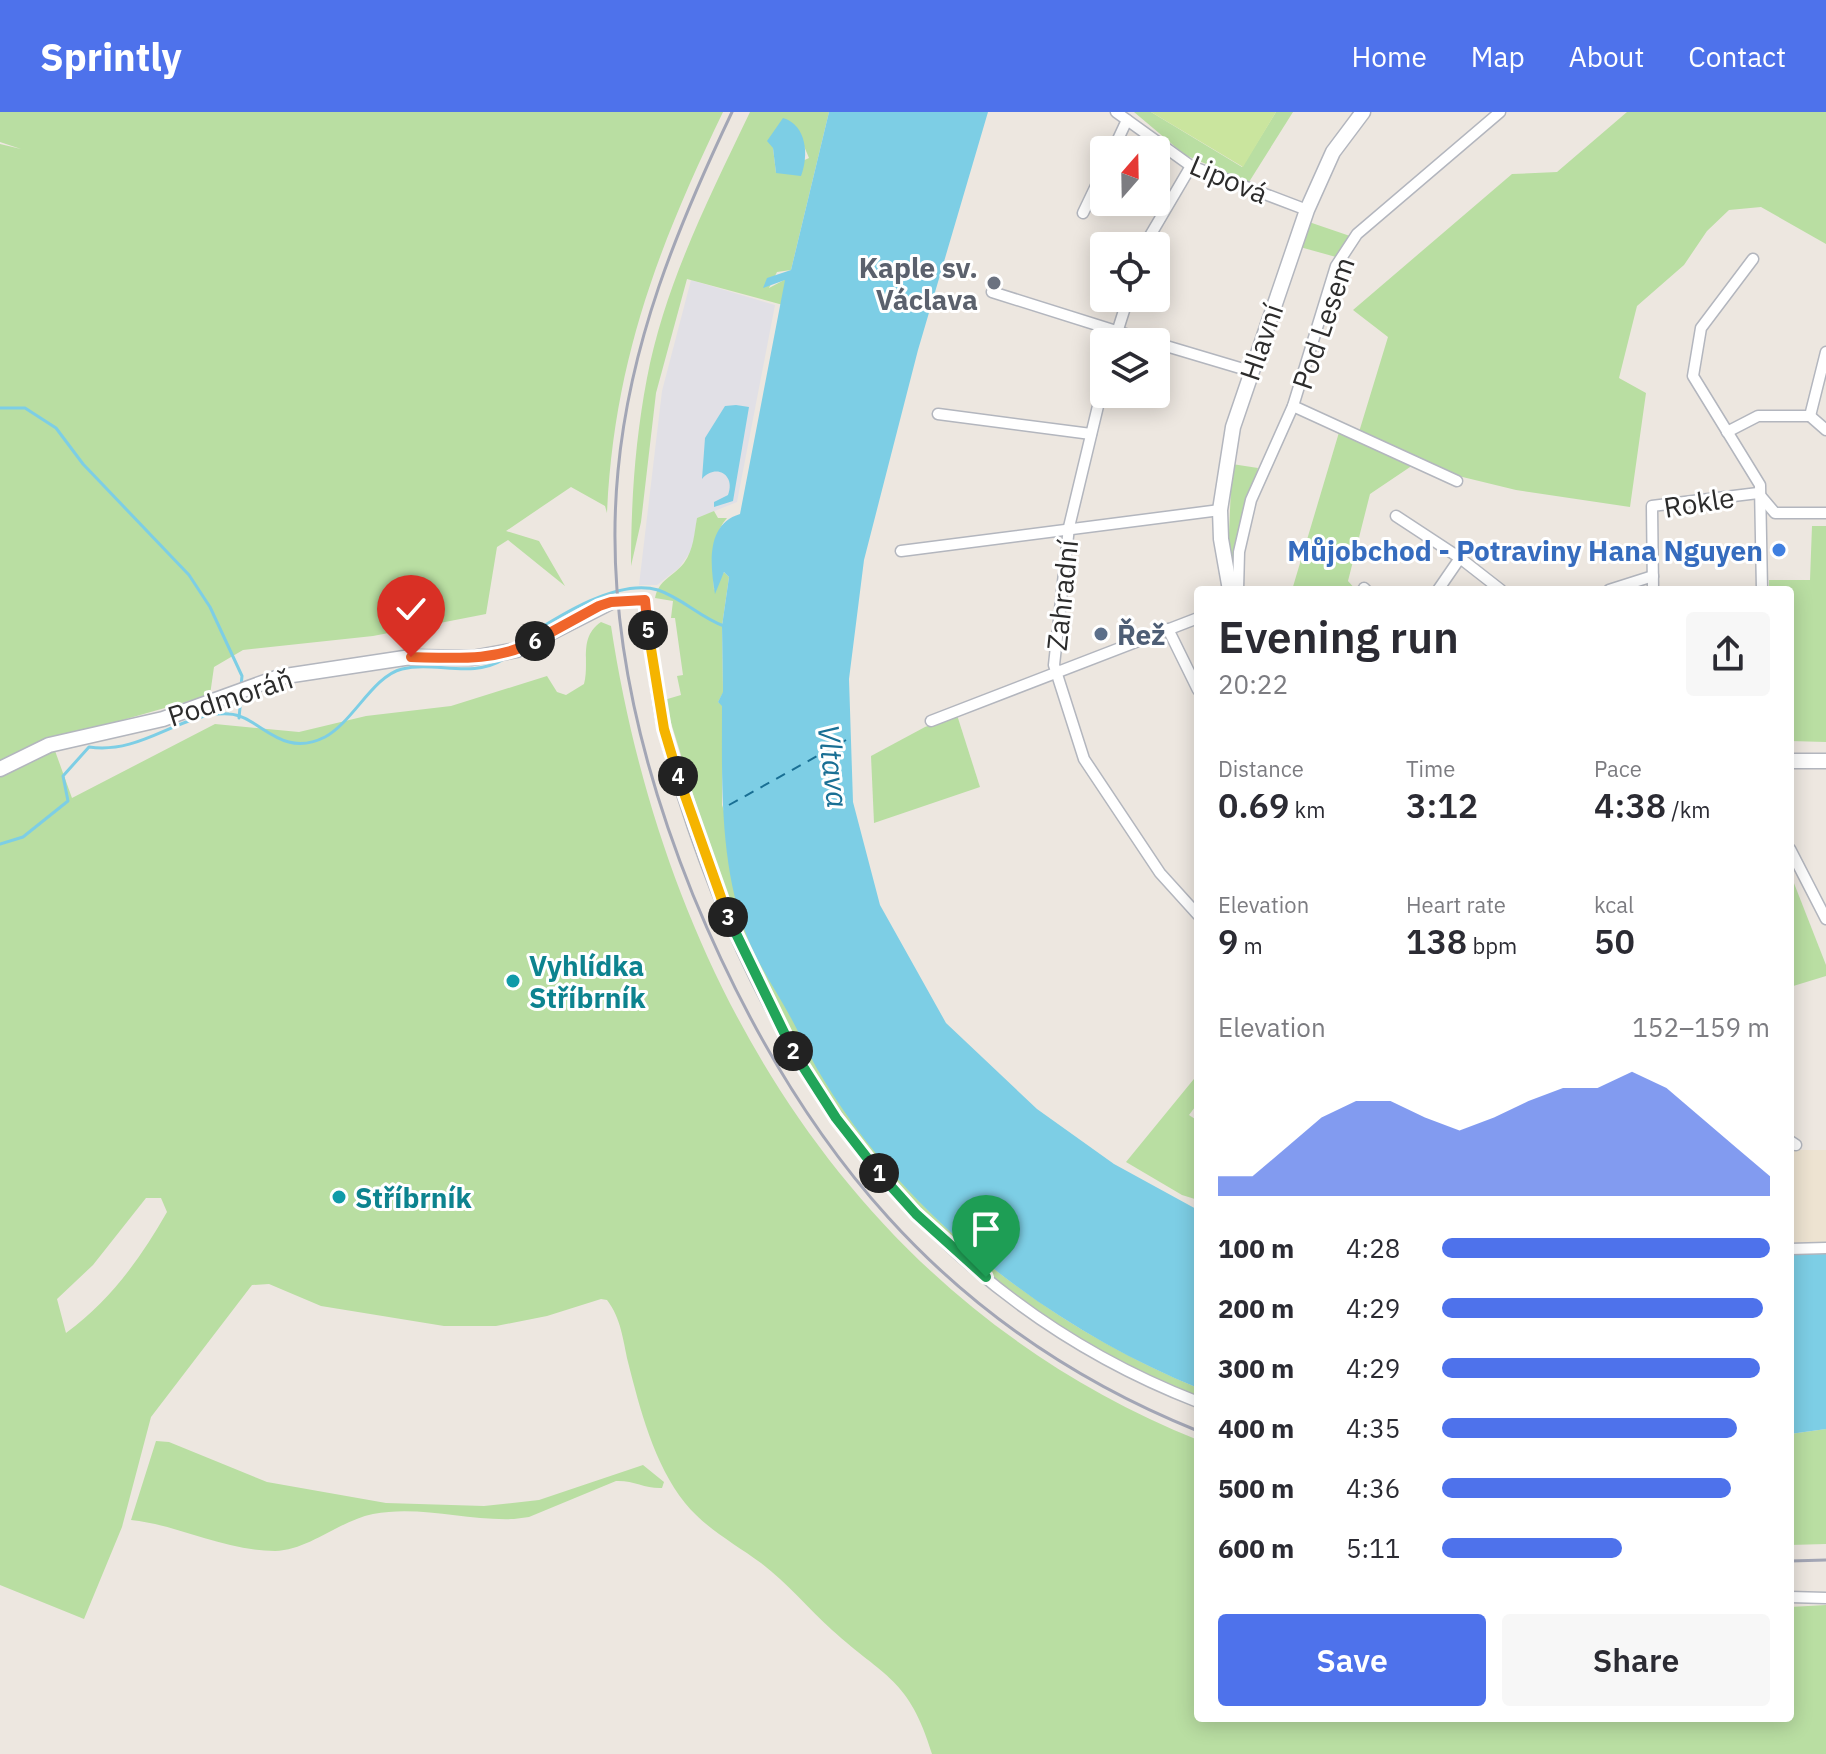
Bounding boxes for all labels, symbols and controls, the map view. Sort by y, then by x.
text: Sprintly [40,32,182,81]
text: Home [1351,38,1427,75]
text: Map [1471,38,1525,75]
text: About [1569,38,1644,75]
text: Contact [1688,38,1786,75]
north arrow [1090,136,1170,216]
map controls [1090,136,1170,408]
street label: Lipová [1184,146,1274,212]
button: locate [1090,232,1170,312]
place label: Kaple sv. Václava [859,249,978,318]
street label: Pod Lesem [1283,252,1363,394]
marker: Kaple sv. Václava [985,274,1003,292]
street label: Hlavní [1231,299,1291,385]
button: layers [1090,328,1170,408]
street label: Rokle [1661,478,1737,526]
place label: Můjobchod - Potraviny Hana Nguyen [1287,532,1763,569]
street label: Zahradní [1038,538,1086,652]
marker: Můjobchod - Potraviny Hana Nguyen [1770,541,1788,559]
pin [377,575,445,657]
icon: check [389,587,433,631]
text: Evening run [1218,608,1459,665]
pin: 5 [628,610,668,650]
button: share [1686,612,1770,696]
text: 5 [641,615,655,644]
place label: Řež [1117,616,1166,653]
pin: 6 [515,621,555,661]
marker: Řež [1092,625,1110,643]
text: 6 [528,626,542,655]
street label: Podmoráň [163,659,297,735]
text: 20:22 [1218,667,1288,701]
water label: Vltava [810,722,858,810]
text: Distance [1218,754,1304,783]
text: Time [1406,754,1455,783]
text: Pace [1594,754,1642,783]
pin: 4 [658,756,698,796]
text: 4 [671,761,685,790]
text: 0.69 [1218,783,1289,827]
text: 3:12 [1406,783,1478,827]
text: 4:38 [1594,783,1666,827]
text: km [1289,795,1325,824]
text: /km [1666,795,1710,824]
text: Elevation [1218,890,1309,919]
text: Heart rate [1406,890,1506,919]
text: kcal [1594,890,1634,919]
pin: 3 [708,897,748,937]
text: 3 [721,902,735,931]
text: 9 [1218,919,1238,963]
text: 138 [1406,919,1467,963]
text: 50 [1594,919,1635,963]
text: m [1238,931,1263,960]
text: bpm [1467,931,1517,960]
place label: Vyhlídka Stříbrník [529,947,646,1016]
marker: Vyhlídka Stříbrník [504,972,522,990]
text: Elevation [1218,1010,1326,1044]
text: 152–159 m [1632,1010,1770,1044]
pin: 2 [773,1031,813,1071]
text: 2 [786,1036,800,1065]
pin: 1 [859,1153,899,1193]
text: 1 [872,1158,886,1187]
place label: Stříbrník [355,1179,472,1216]
marker: Stříbrník [330,1188,348,1206]
pin [952,1195,1020,1277]
icon: arrive [964,1207,1008,1251]
text: 100 m [1218,1231,1294,1265]
text: 4:28 [1346,1231,1400,1265]
text: 200 m [1218,1291,1294,1325]
text: 4:29 [1346,1291,1400,1325]
text: 300 m [1218,1351,1294,1385]
text: 4:29 [1346,1351,1400,1385]
text: 400 m [1218,1411,1294,1445]
text: 4:35 [1346,1411,1400,1445]
text: 500 m [1218,1471,1294,1505]
text: 4:36 [1346,1471,1400,1505]
text: 600 m [1218,1531,1294,1565]
text: 5:11 [1346,1531,1400,1565]
button: Save [1218,1614,1486,1706]
button: Share [1502,1614,1770,1706]

